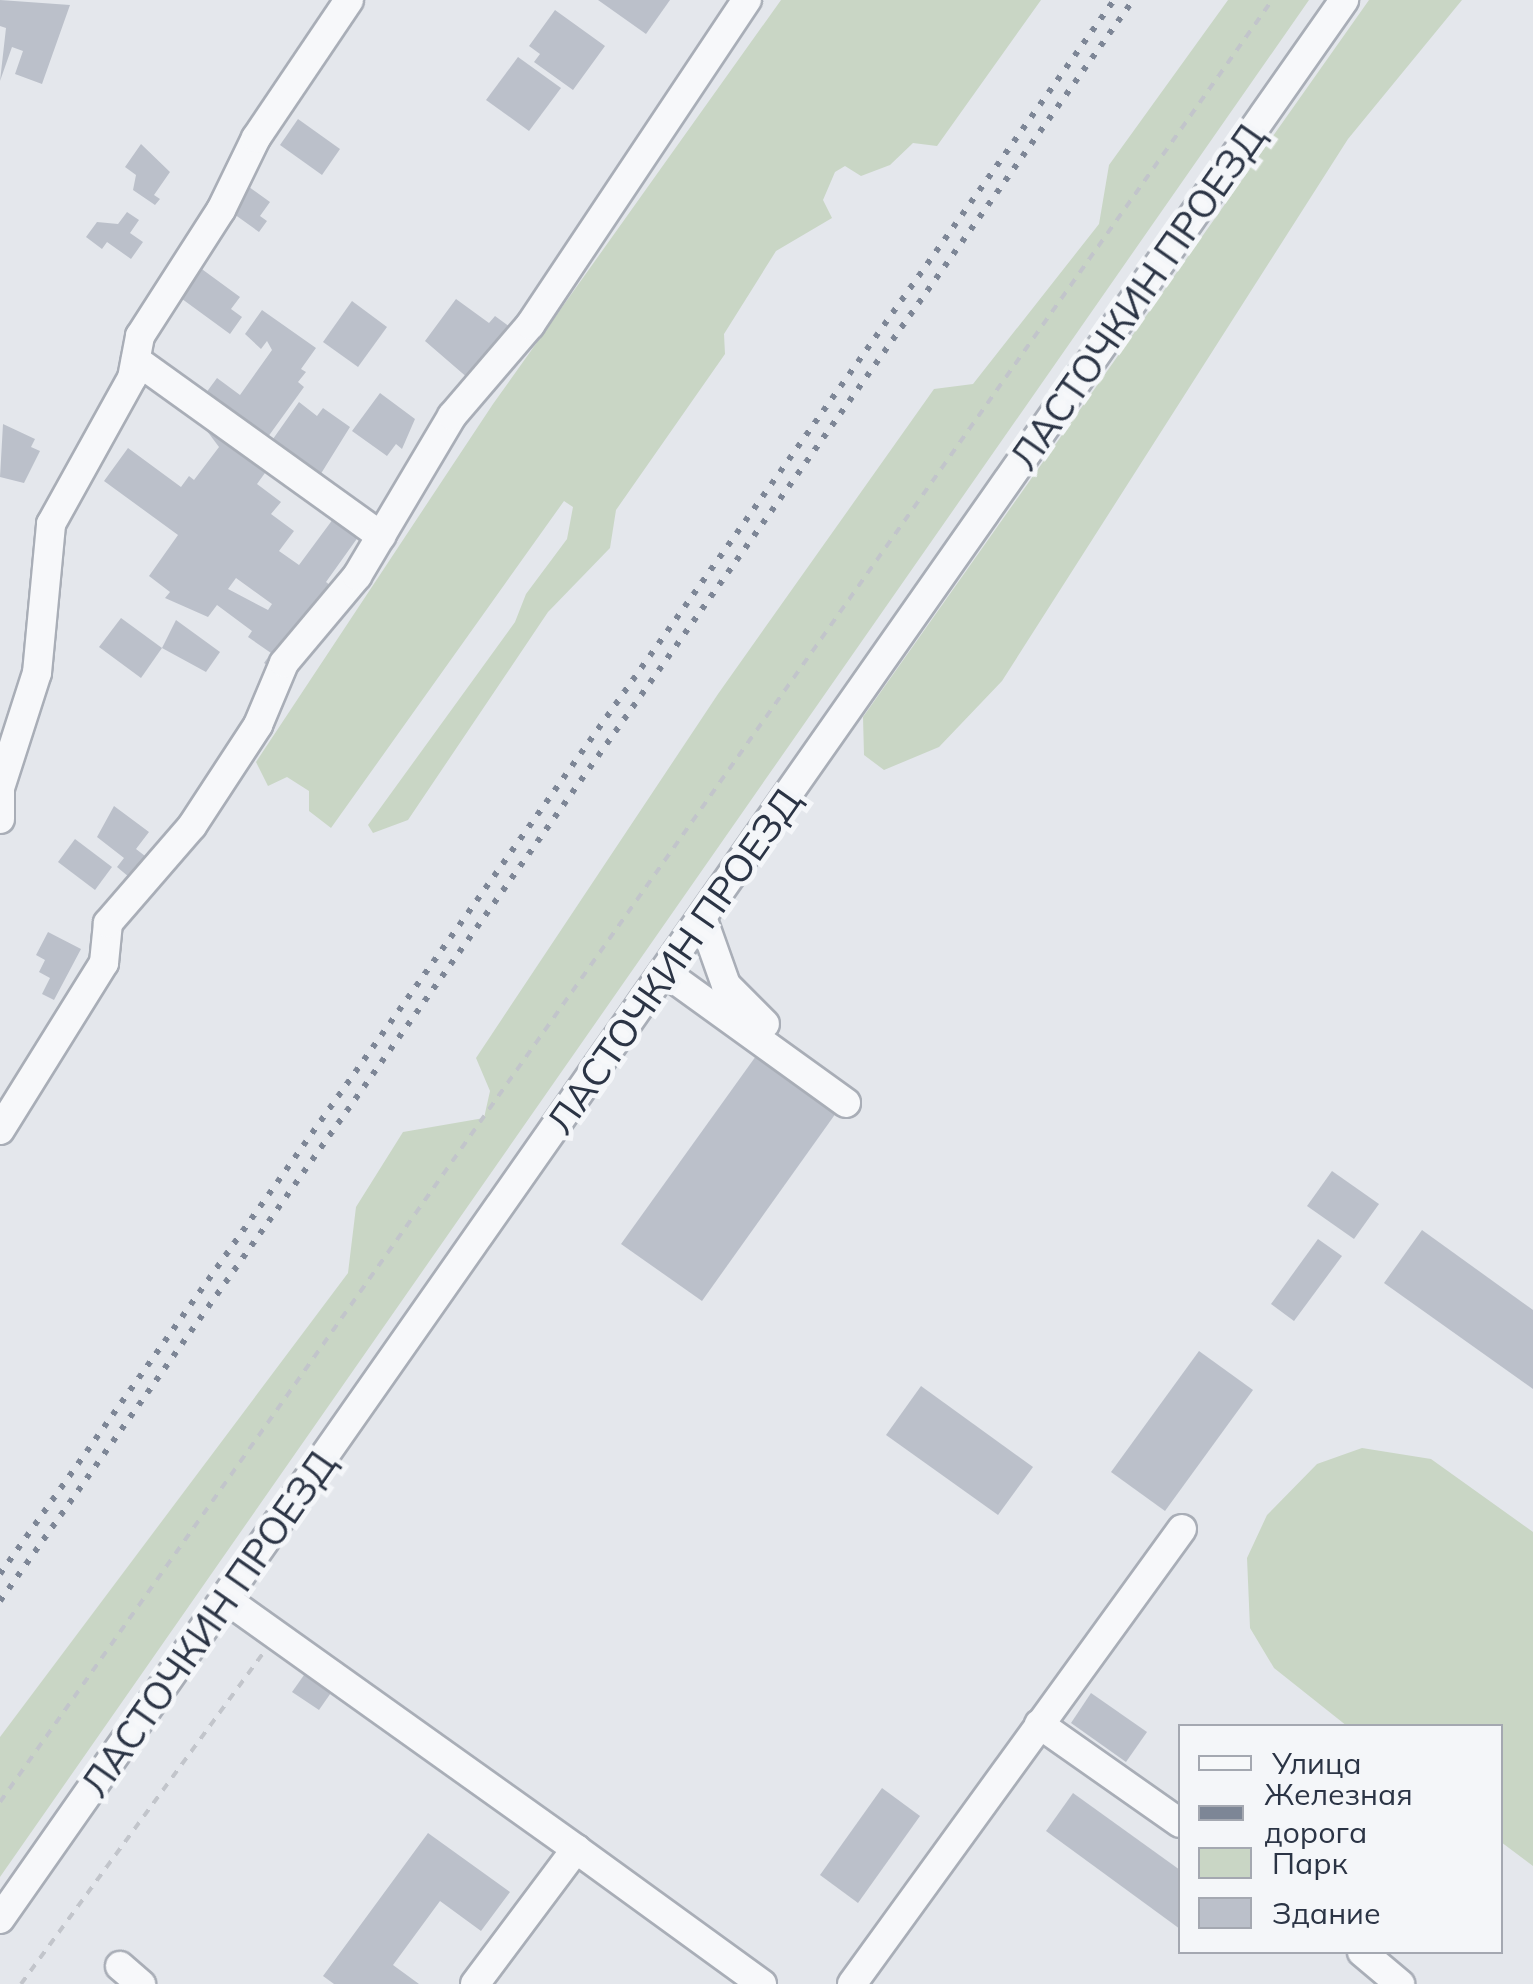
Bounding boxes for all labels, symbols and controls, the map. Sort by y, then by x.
street label: ЛАСТОЧКИН ПРОЕЗД [1001,115,1275,479]
street label: ЛАСТОЧКИН ПРОЕЗД [537,779,811,1143]
street label: ЛАСТОЧКИН ПРОЕЗД [72,1442,346,1806]
legend [1178,1724,1503,1954]
text: Улица [1272,1744,1362,1782]
text: Железная дорога [1264,1775,1413,1851]
text: Парк [1272,1844,1348,1882]
text: Здание [1272,1894,1381,1932]

